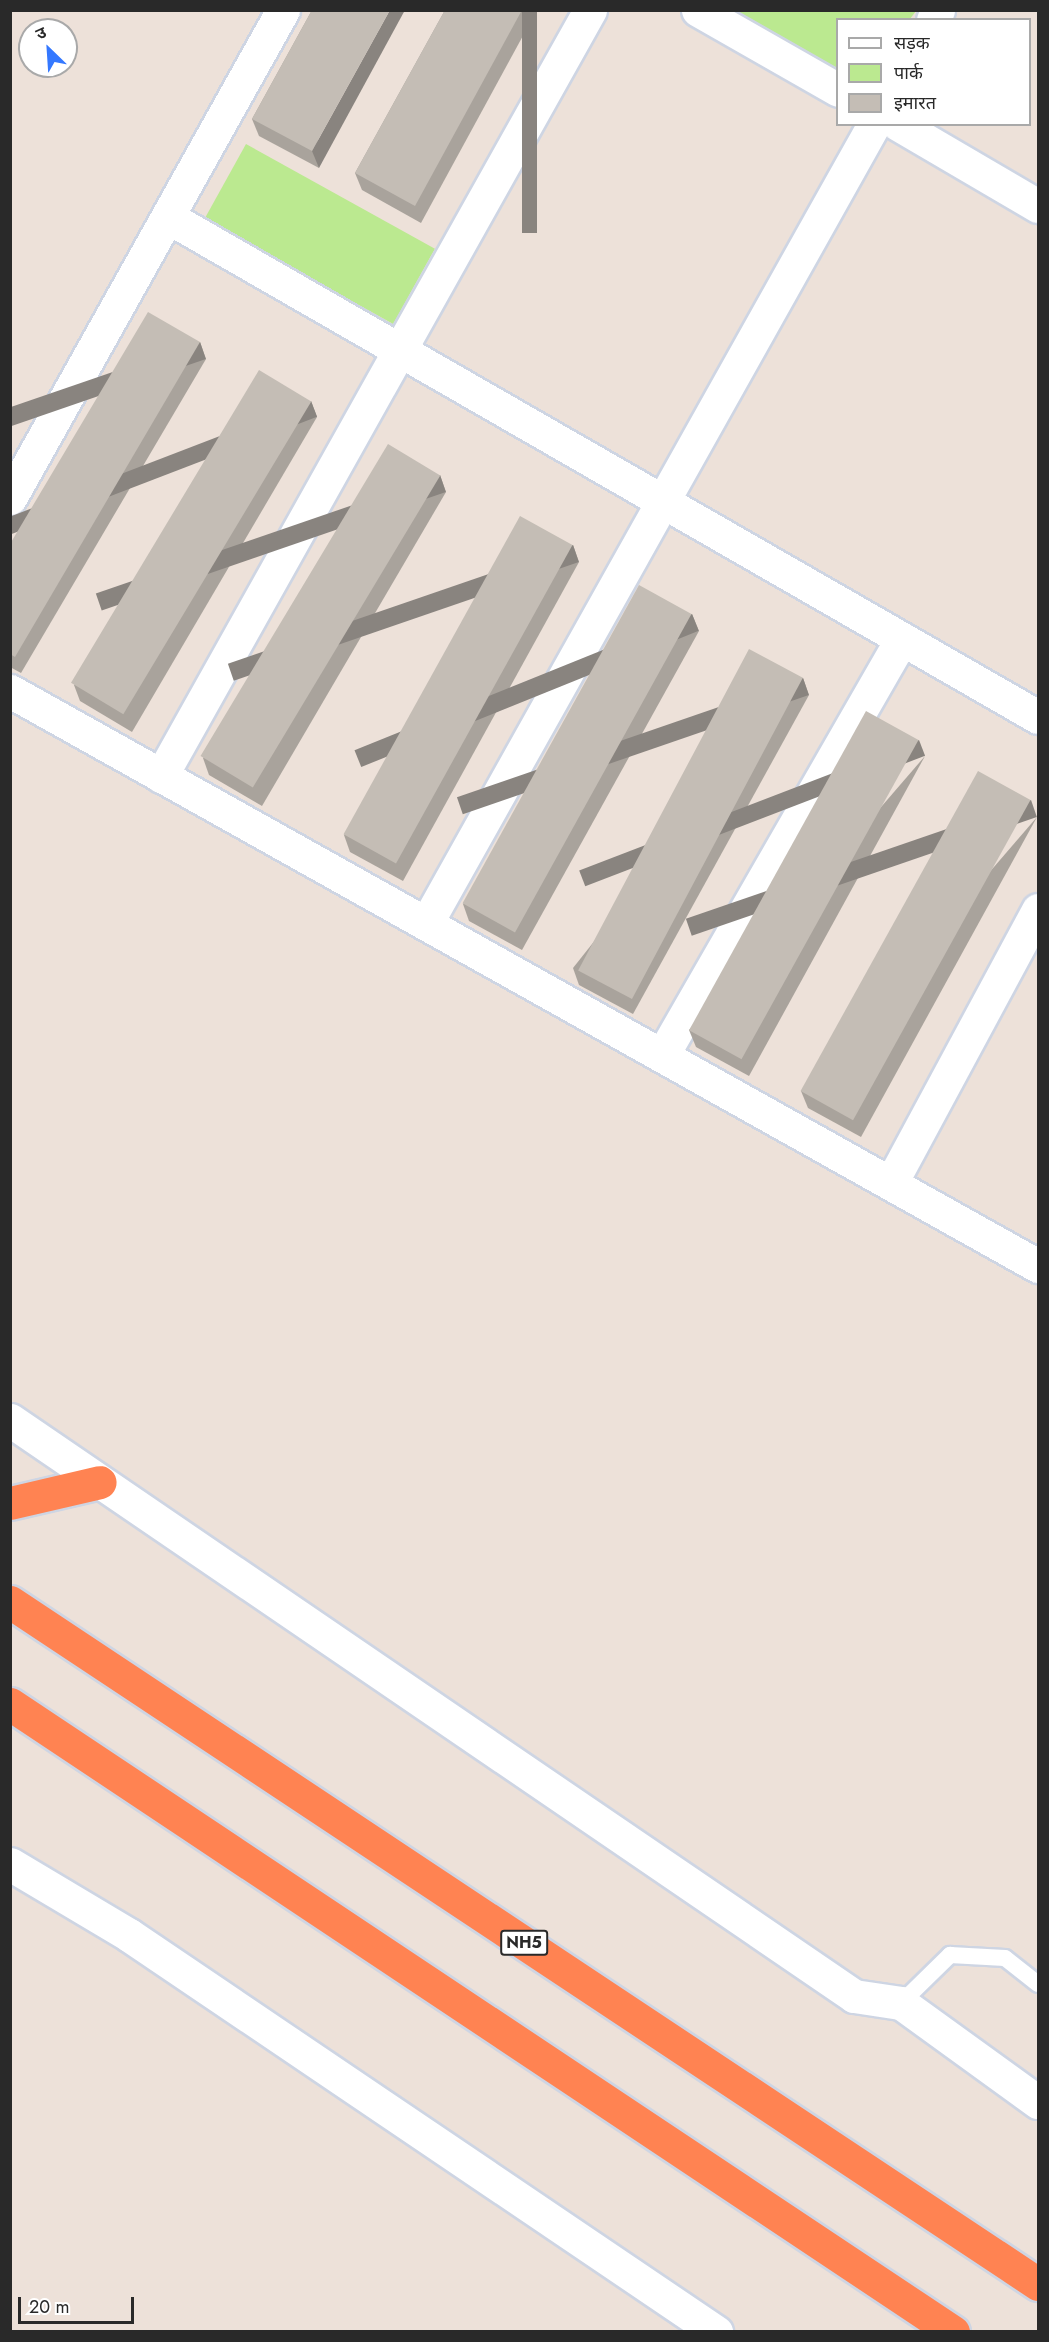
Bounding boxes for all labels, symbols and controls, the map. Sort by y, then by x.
north arrow [18,18,78,78]
legend [836,18,1031,126]
text: उ [32,21,50,45]
text: सड़क [894,30,930,56]
text: पार्क [894,60,923,86]
text: इमारत [894,90,936,116]
road number: NH5 [500,1930,548,1956]
scale bar [21,2285,136,2323]
text: 20 m [29,2294,69,2320]

